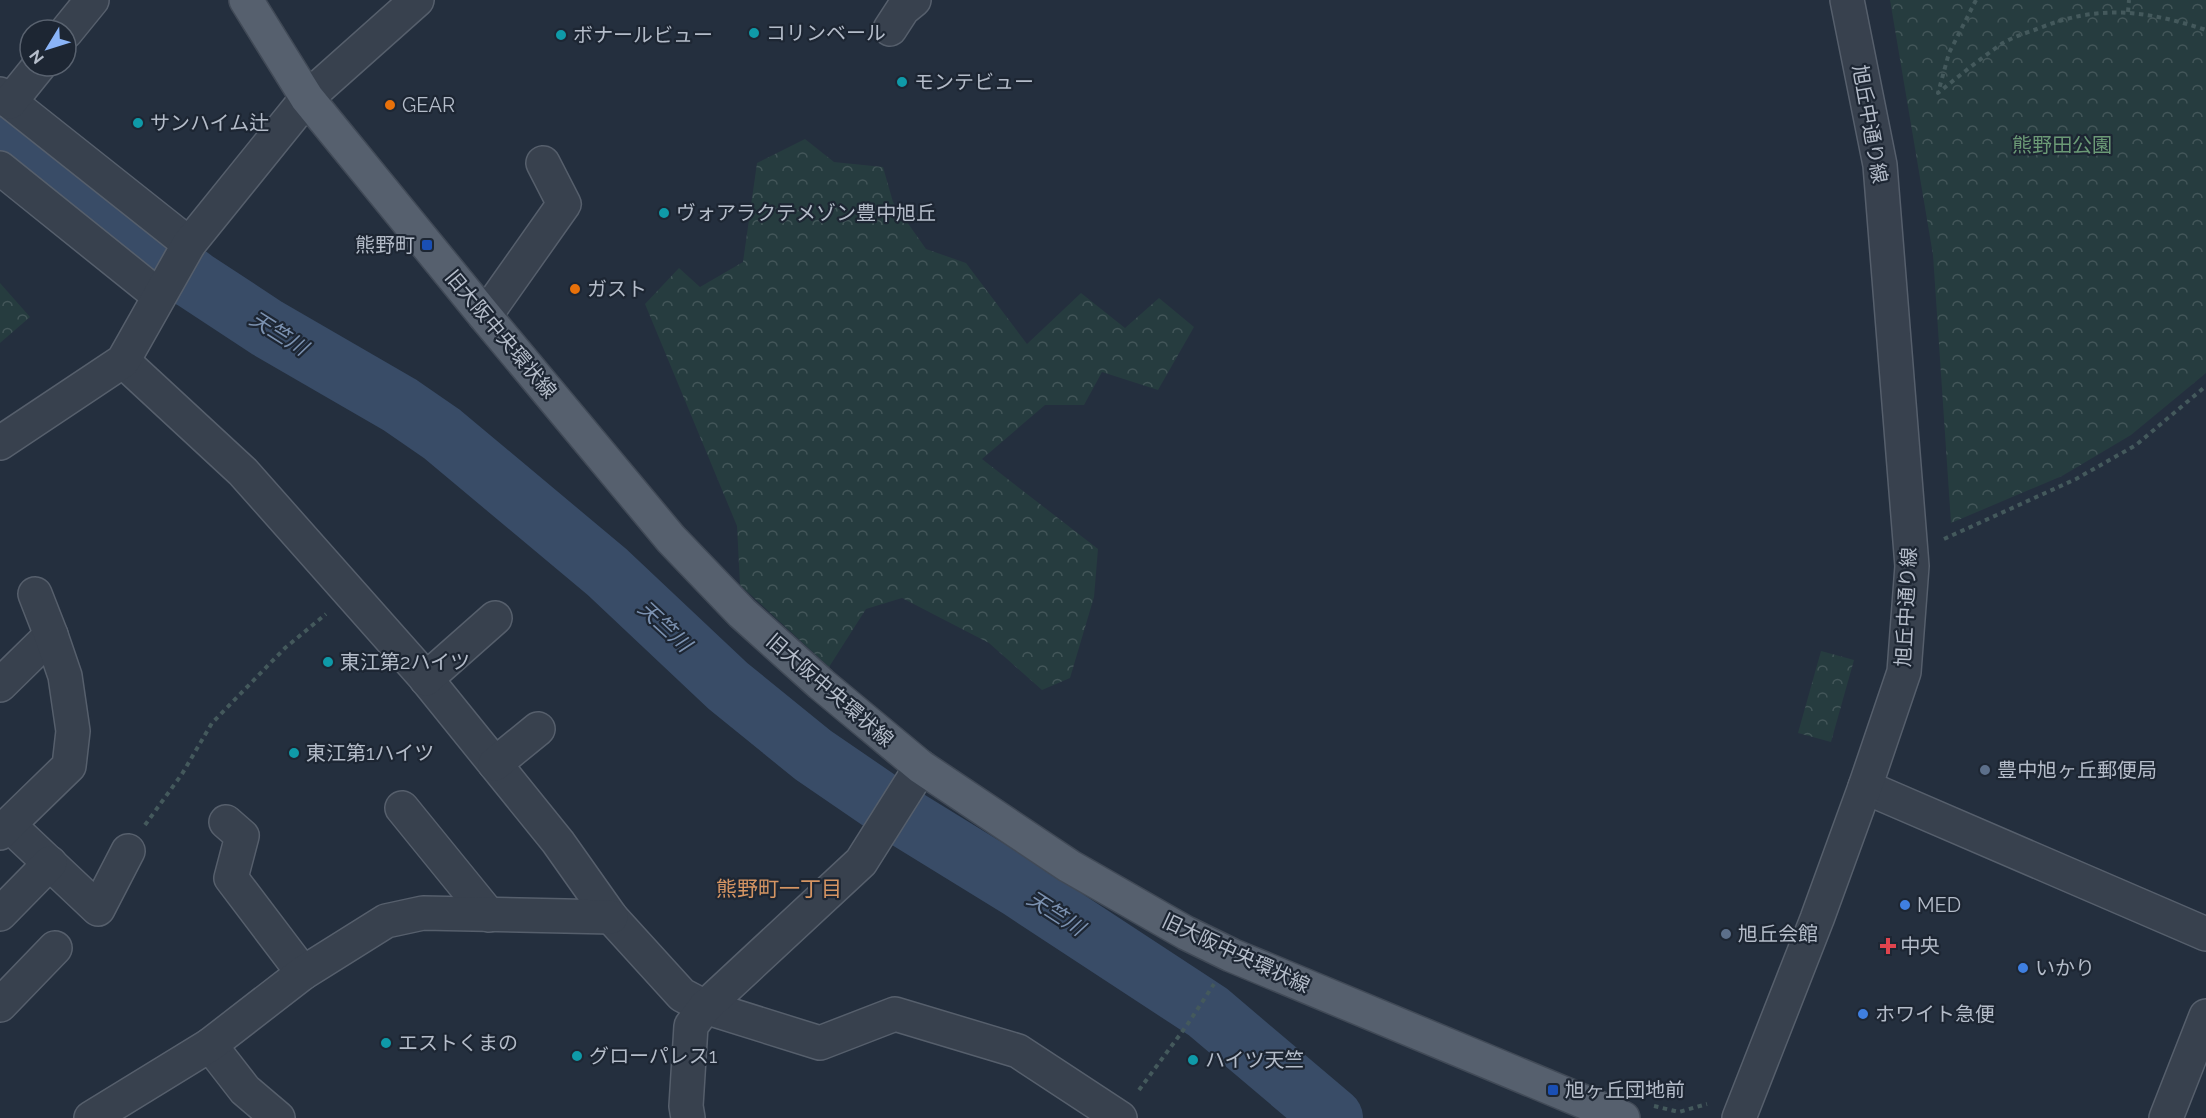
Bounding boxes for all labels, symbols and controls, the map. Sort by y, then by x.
north arrow [18,18,78,78]
place label: コリンベール [766,21,886,45]
place label: ボナールビュー [573,23,713,47]
marker: コリンベール [747,26,761,40]
marker: ボナールビュー [554,28,568,42]
text: N [25,46,48,68]
street label: 旭丘中通り線 [1848,63,1892,185]
place label: モンテビュー [914,70,1034,94]
marker: モンテビュー [895,75,909,89]
place label: GEAR [402,93,455,117]
marker: GEAR [383,98,397,112]
place label: サンハイム辻 [150,111,269,135]
marker: サンハイム辻 [131,116,145,130]
park label: 熊野田公園 [2012,133,2112,157]
place label: ヴォアラクテメゾン豊中旭丘 [676,201,936,225]
marker: ヴォアラクテメゾン豊中旭丘 [657,206,671,220]
place label: 熊野町 [355,233,415,257]
marker: 熊野町 [420,238,434,252]
street label: 旧大阪中央環状線 [440,265,562,403]
place label: ガスト [587,277,647,301]
marker: ガスト [568,282,582,296]
water label: 天竺川 [246,306,314,361]
street label: 旭丘中通り線 [1891,546,1921,668]
water label: 天竺川 [633,595,698,658]
street label: 旧大阪中央環状線 [762,628,898,752]
place label: 東江第2ハイツ [340,650,470,674]
marker: 東江第2ハイツ [321,655,335,669]
place label: 東江第1ハイツ [306,741,434,765]
marker: 東江第1ハイツ [287,746,301,760]
place label: 豊中旭ヶ丘郵便局 [1997,758,2157,782]
marker: 豊中旭ヶ丘郵便局 [1978,763,1992,777]
district label: 熊野町一丁目 [716,876,842,901]
water label: 天竺川 [1023,885,1091,942]
place label: MED [1917,893,1961,917]
marker: MED [1898,898,1912,912]
street label: 旧大阪中央環状線 [1158,908,1314,998]
place label: 旭丘会館 [1738,922,1818,946]
marker: 旭丘会館 [1719,927,1733,941]
place label: 中央 [1900,934,1940,958]
marker: 中央 [1881,939,1895,953]
place label: いかり [2035,956,2095,980]
marker: いかり [2016,961,2030,975]
place label: ホワイト急便 [1875,1002,1995,1026]
marker: ホワイト急便 [1856,1007,1870,1021]
place label: エストくまの [398,1031,518,1055]
marker: エストくまの [379,1036,393,1050]
place label: グローパレス1 [589,1044,718,1068]
place label: ハイツ天竺 [1205,1048,1305,1072]
marker: グローパレス1 [570,1049,584,1063]
marker: ハイツ天竺 [1186,1053,1200,1067]
place label: 旭ヶ丘団地前 [1565,1078,1685,1102]
marker: 旭ヶ丘団地前 [1546,1083,1560,1097]

